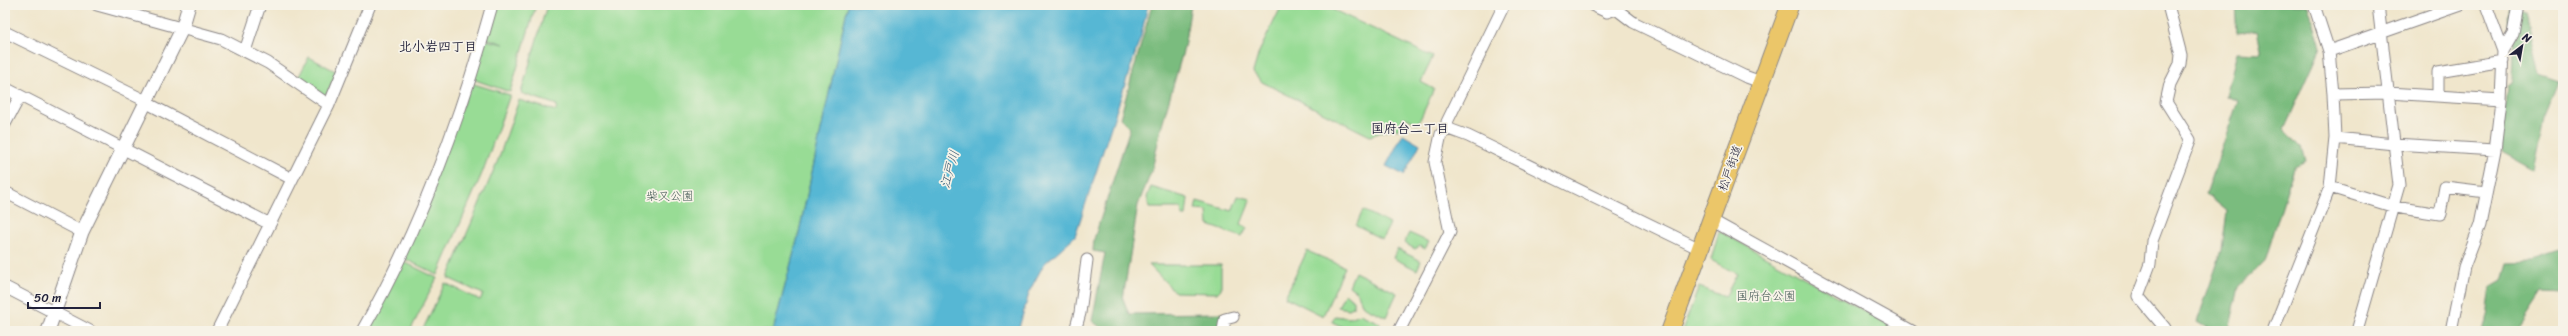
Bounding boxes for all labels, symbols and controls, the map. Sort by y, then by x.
north arrow [2502,26,2542,66]
text: N [2518,27,2535,48]
district label: 北小岩四丁目 [399,35,477,58]
district label: 国府台二丁目 [1371,117,1449,140]
street label: 松戸街道 [1711,142,1749,194]
water label: 江戸川 [933,147,966,191]
park label: 柴又公園 [646,185,694,207]
scale bar [28,284,100,310]
park label: 国府台公園 [1736,285,1796,307]
text: 50 m [34,287,61,309]

